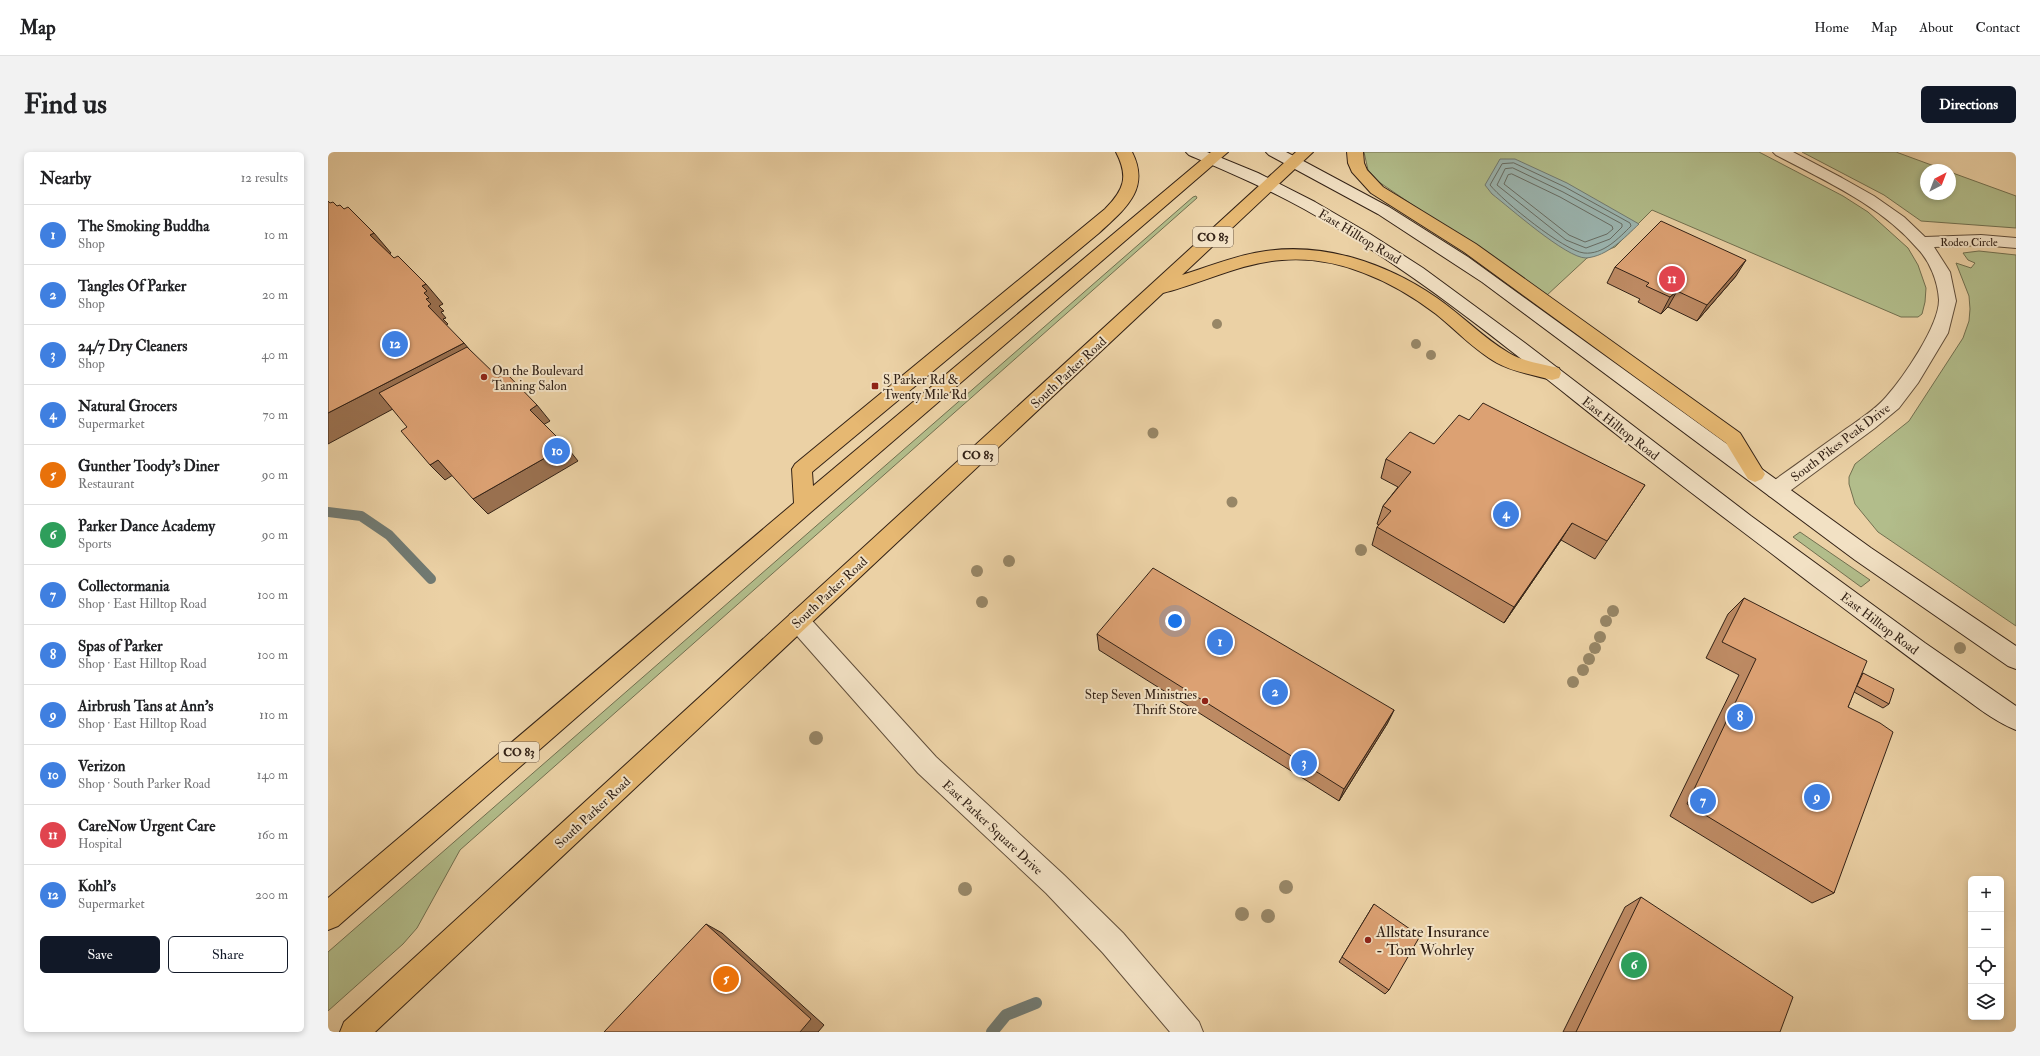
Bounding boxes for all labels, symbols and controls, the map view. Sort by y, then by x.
text: Map [20,16,56,40]
text: Home [1814,19,1849,36]
text: Map [1871,19,1897,36]
text: About [1919,19,1953,36]
text: Contact [1975,19,2020,36]
button: Directions [1921,86,2016,123]
text: Find us [24,87,107,122]
north arrow [1920,164,1956,200]
text: Nearby [40,168,91,189]
text: 12 results [241,170,288,186]
street label: East Hilltop Road [1315,206,1404,269]
text: The Smoking Buddha [78,217,209,236]
text: 1 [51,227,55,243]
text: 10 m [264,227,288,243]
road number: CO 83 [1193,227,1233,247]
text: Shop [78,236,105,252]
street label: Rodeo Circle [1940,236,1998,249]
pin: 11 [1659,264,1685,294]
text: Tangles Of Parker [78,277,186,296]
text: 2 [50,287,56,303]
text: 20 m [262,287,288,303]
text: Shop [78,296,105,312]
pin: 12 [382,329,408,359]
street label: South Parker Road [1028,333,1110,412]
text: 24/7 Dry Cleaners [78,337,187,356]
text: 3 [51,347,56,363]
text: 40 m [262,347,288,363]
text: Shop [78,356,105,372]
place label: On the Boulevard Tanning Salon [492,363,584,394]
marker: On the Boulevard Tanning Salon [479,372,489,382]
place label: S Parker Rd & Twenty Mile Rd [883,372,968,404]
marker: S Parker Rd & Twenty Mile Rd [870,381,880,391]
street label: East Hilltop Road [1578,394,1663,465]
text: Natural Grocers [78,397,177,416]
street label: South Pikes Peak Drive [1788,400,1894,485]
text: 4 [49,407,57,423]
text: 70 m [263,407,288,423]
text: Supermarket [78,416,145,432]
pin: 10 [544,436,570,466]
road number: CO 83 [958,445,998,465]
text: Gunther Toody's Diner [78,457,219,476]
text: 5 [50,467,56,483]
text: 90 m [262,467,288,483]
text: Restaurant [78,476,134,492]
pin: 4 [1493,499,1519,529]
text: Parker Dance Academy [78,517,215,536]
text: 6 [50,527,56,543]
text: 90 m [262,527,288,543]
text: Sports [78,536,112,552]
street label: South Parker Road [789,553,871,632]
text: Collectormania [78,577,169,596]
text: 7 [50,587,56,603]
text: 100 m [257,587,288,603]
street label: East Hilltop Road [1837,589,1922,660]
text: Shop · East Hilltop Road [78,596,207,612]
your location [1165,611,1185,631]
pin: 1 [1207,627,1233,657]
text: Spas of Parker [78,637,163,656]
text: 8 [50,647,56,663]
text: 100 m [257,647,288,663]
text: Shop · East Hilltop Road [78,656,207,672]
pin: 2 [1262,677,1288,707]
place label: Step Seven Ministries Thrift Store [1085,687,1198,718]
marker: Step Seven Ministries Thrift Store [1200,696,1210,706]
text: Airbrush Tans at Ann's [78,697,213,716]
pin: 8 [1727,702,1753,732]
text: 9 [50,707,56,723]
text: 110 m [259,707,288,723]
text: Shop · East Hilltop Road [78,716,207,732]
road number: CO 83 [499,742,539,762]
pin: 3 [1291,748,1317,778]
text: Verizon [78,757,125,776]
text: 10 [47,767,59,783]
text: 140 m [257,767,288,783]
street label: South Parker Road [552,773,634,852]
text: Shop · South Parker Road [78,776,211,792]
street label: East Parker Square Drive [939,777,1046,879]
pin: 9 [1804,782,1830,812]
pin: 7 [1690,786,1716,816]
text: CareNow Urgent Care [78,817,215,836]
text: 11 [48,827,58,843]
text: 160 m [257,827,288,843]
text: Hospital [78,836,122,852]
map controls [1968,876,2004,1020]
button: + [1968,876,2004,912]
text: Kohl's [78,877,116,896]
text: 12 [47,887,59,903]
text: 200 m [255,887,288,903]
text: Supermarket [78,896,145,912]
button: − [1968,912,2004,948]
place label: Allstate Insurance - Tom Wohrley [1375,922,1490,960]
marker: Allstate Insurance - Tom Wohrley [1363,935,1373,945]
button: Save [40,936,160,973]
button: Share [168,936,288,973]
button: locate [1968,948,2004,984]
pin: 6 [1621,950,1647,980]
pin: 5 [713,964,739,994]
button: layers [1968,984,2004,1020]

